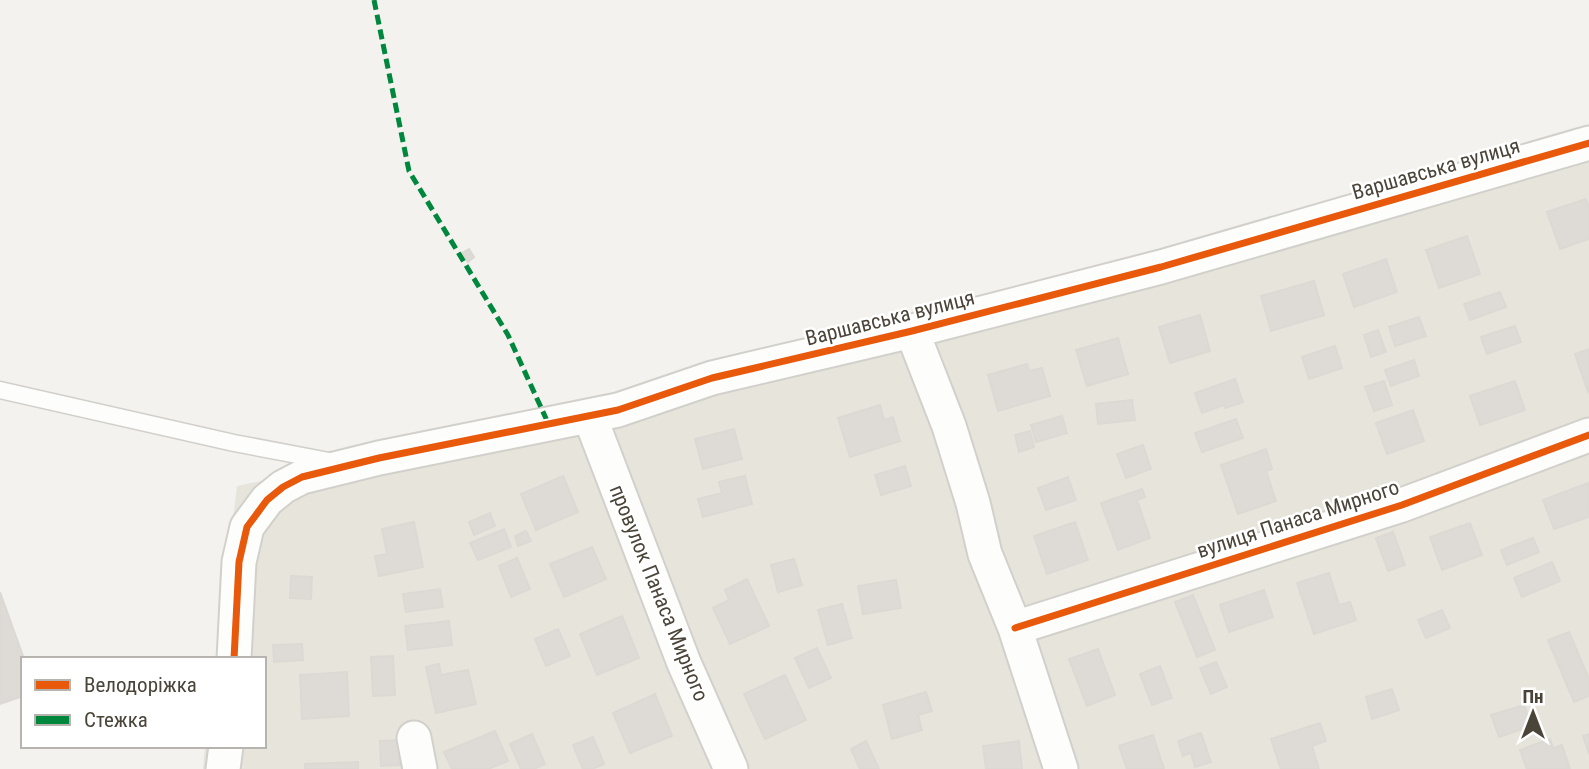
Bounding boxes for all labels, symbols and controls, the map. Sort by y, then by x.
street label: Варшавська вулиця [1349,134,1523,204]
street label: Варшавська вулиця [803,285,977,351]
street label: вулиця Панаса Мирного [1194,475,1402,563]
street label: провулок Панаса Мирного [605,481,713,705]
legend [21,657,266,748]
text: Велодоріжка [84,673,197,697]
north arrow [1498,678,1568,748]
text: Пн [1522,685,1544,708]
text: Стежка [84,708,148,732]

